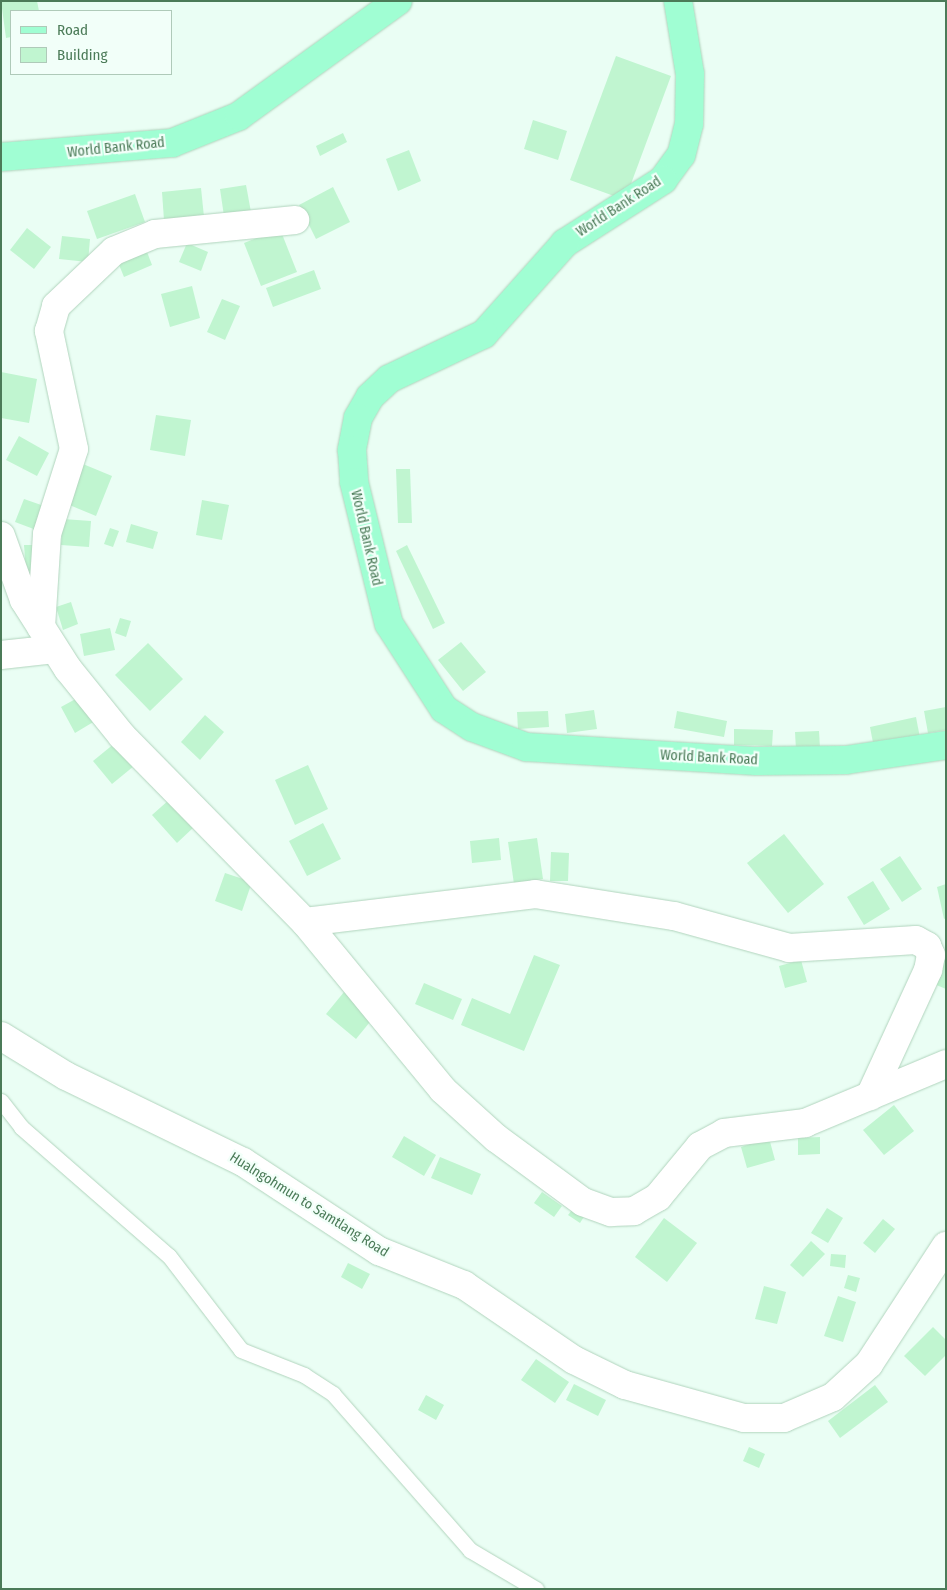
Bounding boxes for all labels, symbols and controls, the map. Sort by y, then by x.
legend [10,10,172,75]
text: Road [57,21,88,39]
text: Building [57,46,108,64]
street label: World Bank Road [67,135,165,161]
street label: World Bank Road [573,173,665,241]
street label: World Bank Road [347,488,385,588]
street label: World Bank Road [660,747,758,769]
street label: Hualngohmun to Samtlang Road [226,1149,392,1261]

